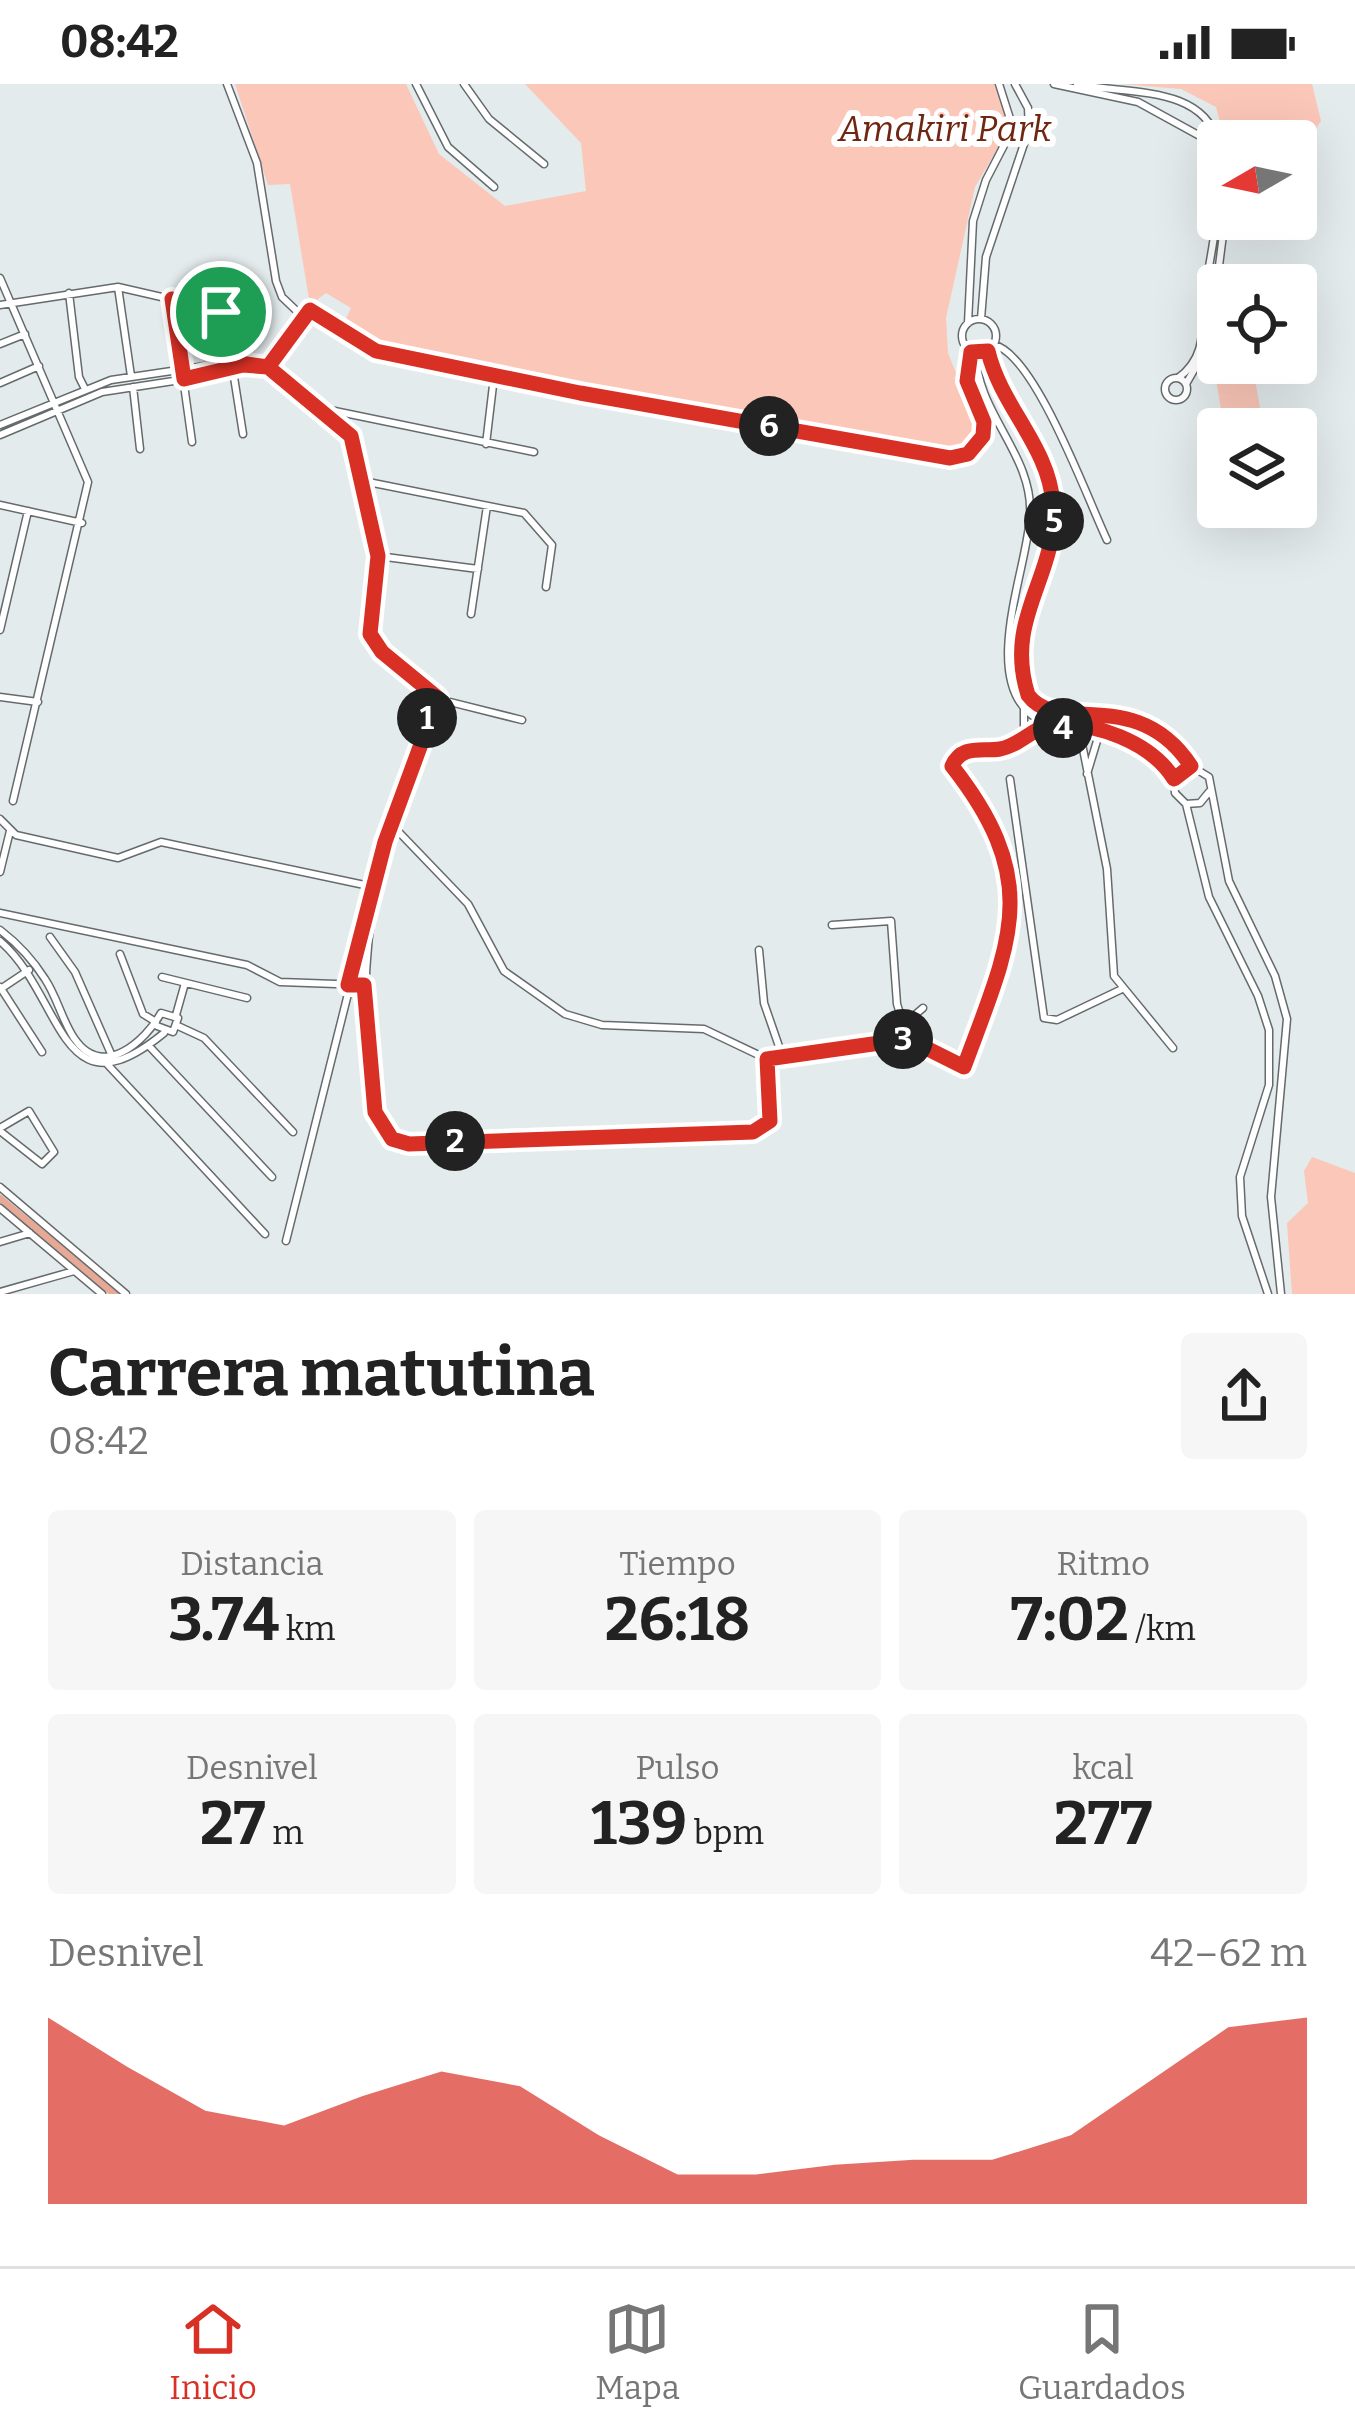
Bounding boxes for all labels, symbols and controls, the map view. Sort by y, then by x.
text: 08:42 [60,15,179,69]
park label: Amakiri Park [837,107,1052,151]
north arrow [1197,120,1317,240]
map controls [1197,120,1317,528]
pin [170,261,272,363]
button: locate [1197,264,1317,384]
icon: arrive [188,279,254,345]
pin: 6 [739,396,799,456]
text: 6 [759,406,779,446]
button: layers [1197,408,1317,528]
pin: 5 [1024,491,1084,551]
text: 5 [1045,501,1063,541]
pin: 1 [397,688,457,748]
text: 1 [420,698,434,738]
pin: 4 [1033,698,1093,758]
text: 4 [1053,708,1073,748]
pin: 3 [873,1009,933,1069]
text: 3 [893,1019,913,1059]
pin: 2 [425,1111,485,1171]
text: 2 [446,1121,464,1161]
text: Carrera matutina [48,1333,595,1412]
button: share [1181,1333,1307,1459]
text: 08:42 [48,1418,149,1464]
text: Distancia [180,1544,323,1584]
text: Tiempo [619,1544,736,1584]
text: Ritmo [1056,1544,1150,1584]
text: 3.74 [168,1584,279,1656]
text: 26:18 [605,1584,750,1656]
text: 7:02 [1011,1584,1129,1656]
text: km [279,1609,335,1649]
text: /km [1129,1609,1196,1649]
text: Desnivel [186,1748,318,1788]
text: Pulso [636,1748,719,1788]
text: kcal [1072,1748,1134,1788]
text: 27 [200,1788,266,1860]
text: 139 [591,1788,687,1860]
text: 277 [1054,1788,1152,1860]
text: m [266,1813,304,1853]
text: bpm [687,1813,764,1853]
text: Desnivel [48,1930,204,1976]
text: 42–62 m [1150,1930,1307,1976]
tab: Inicio [169,2296,257,2408]
tab: Mapa [595,2296,680,2408]
tab: Guardados [1018,2296,1186,2408]

